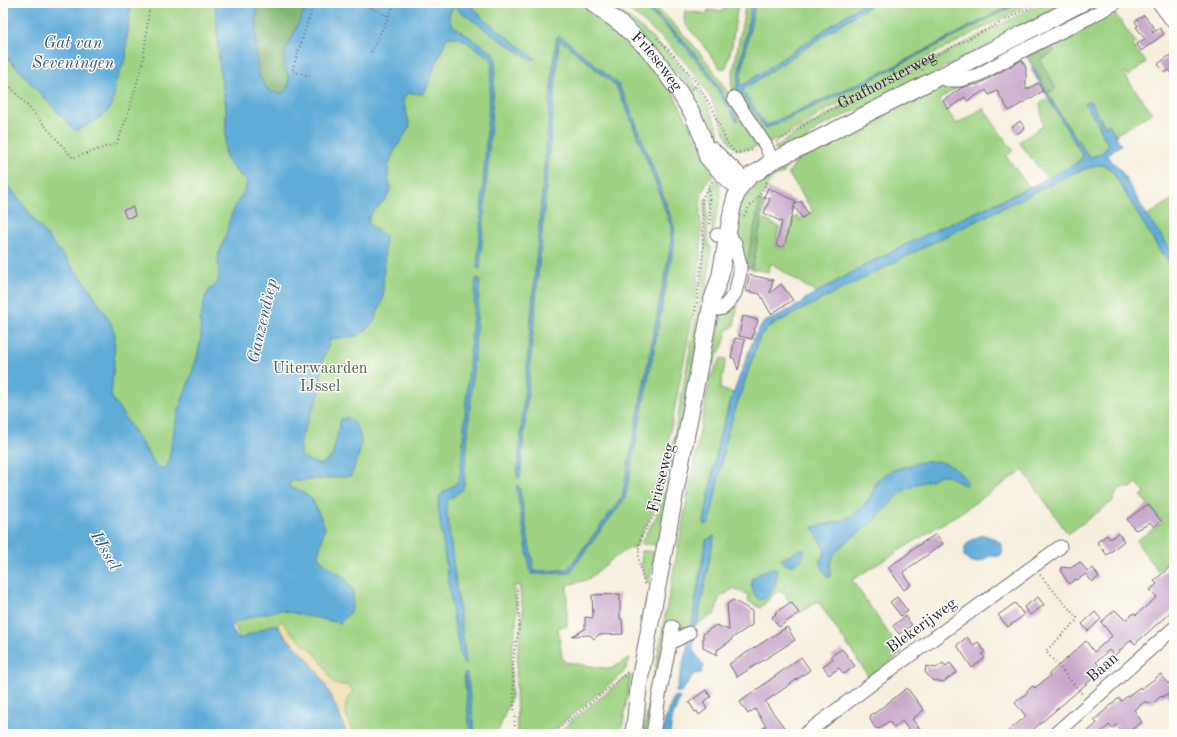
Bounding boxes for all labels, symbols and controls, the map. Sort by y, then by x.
street label: Frieseweg [628,29,685,95]
water label: Gat van Seveningen [32,35,115,72]
street label: Grafhorsterweg [835,49,940,113]
water label: Ganzendiep [245,277,281,365]
park label: Uiterwaarden IJssel [273,361,368,395]
street label: Frieseweg [646,441,678,514]
water label: IJssel [87,528,123,574]
street label: Blekerijweg [884,595,960,657]
street label: Baan [1084,650,1122,686]

